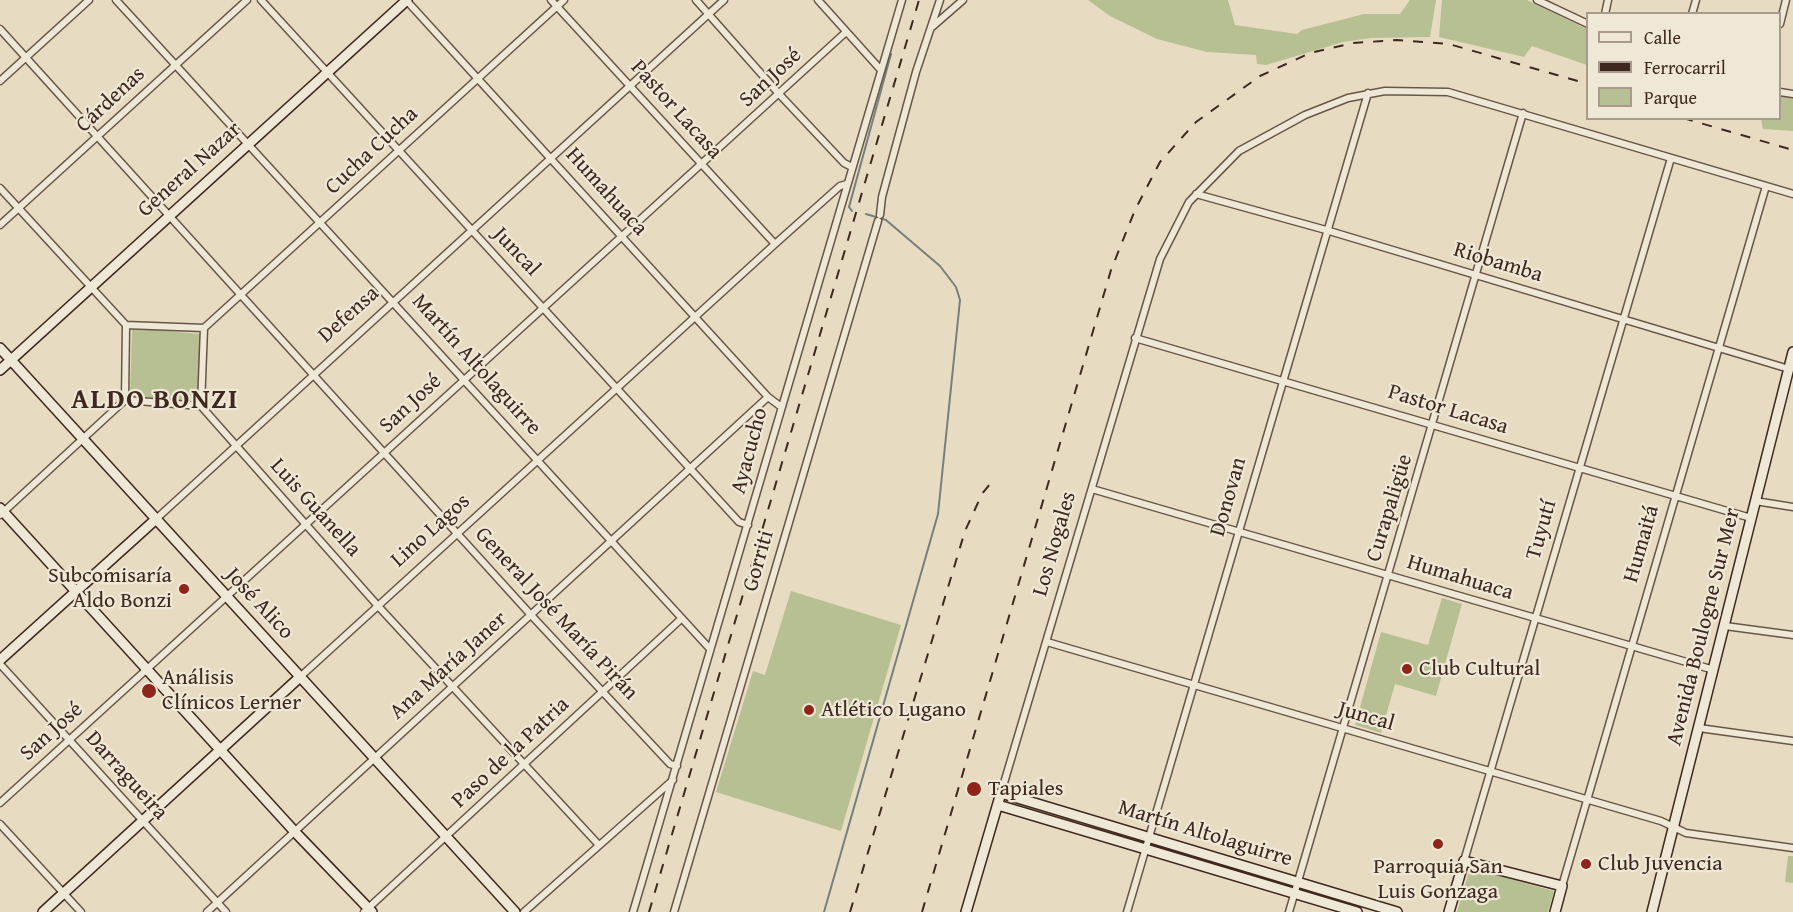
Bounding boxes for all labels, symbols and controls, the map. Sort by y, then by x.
legend [1586,12,1781,120]
text: Calle [1644,24,1681,51]
street label: San José [734,43,808,113]
text: Ferrocarril [1644,54,1726,81]
street label: Pastor Lacasa [625,55,727,165]
street label: Cárdenas [71,61,151,139]
text: Parque [1644,84,1697,111]
street label: Cucha Cucha [320,101,424,201]
street label: General Nazar [133,117,247,223]
street label: Humahuaca [559,142,653,242]
street label: Juncal [487,222,545,282]
street label: Riobamba [1450,237,1546,289]
street label: Defensa [313,281,385,349]
street label: Martín Altolaguirre [406,289,546,441]
street label: San José [374,369,448,439]
street label: Pastor Lacasa [1385,379,1511,441]
district label: ALDO BONZI [71,384,239,418]
street label: Ayacucho [726,405,774,497]
street label: Curapaligüe [1361,451,1419,565]
street label: Luis Guanella [264,453,366,563]
street label: Donovan [1205,454,1253,540]
street label: Lino Lagos [386,489,476,573]
street label: Los Nogales [1027,489,1083,599]
street label: Tuyutí [1521,497,1563,563]
street label: Humaitá [1618,502,1666,586]
street label: Avenida Boulogne Sur Mer [1662,505,1746,749]
street label: General José María Pirán [469,522,643,706]
street label: Gorriti [738,527,780,595]
street label: Humahuaca [1404,549,1516,607]
place label: Subcomisaría Aldo Bonzi [48,563,172,614]
street label: José Alico [219,563,299,645]
marker: Subcomisaría Aldo Bonzi [177,582,191,596]
street label: Ana María Janer [385,606,513,726]
place label: Club Cultural [1419,656,1540,682]
marker: Club Cultural [1400,662,1414,676]
place label: Análisis Clínicos Lerner [162,665,301,716]
marker: Análisis Clínicos Lerner [140,682,158,700]
street label: Paso de la Patria [447,692,575,814]
street label: Juncal [1335,696,1397,738]
street label: San José [15,697,89,767]
place label: Atlético Lugano [821,697,966,723]
marker: Atlético Lugano [802,703,816,717]
street label: Darragueira [79,726,173,826]
place label: Tapiales [988,776,1064,802]
marker: Tapiales [965,780,983,798]
street label: Martín Altolaguirre [1115,795,1295,873]
marker: Parroquia San Luis Gonzaga [1431,837,1445,851]
place label: Club Juvencia [1598,851,1723,877]
place label: Parroquia San Luis Gonzaga [1373,854,1503,906]
marker: Club Juvencia [1579,857,1593,871]

